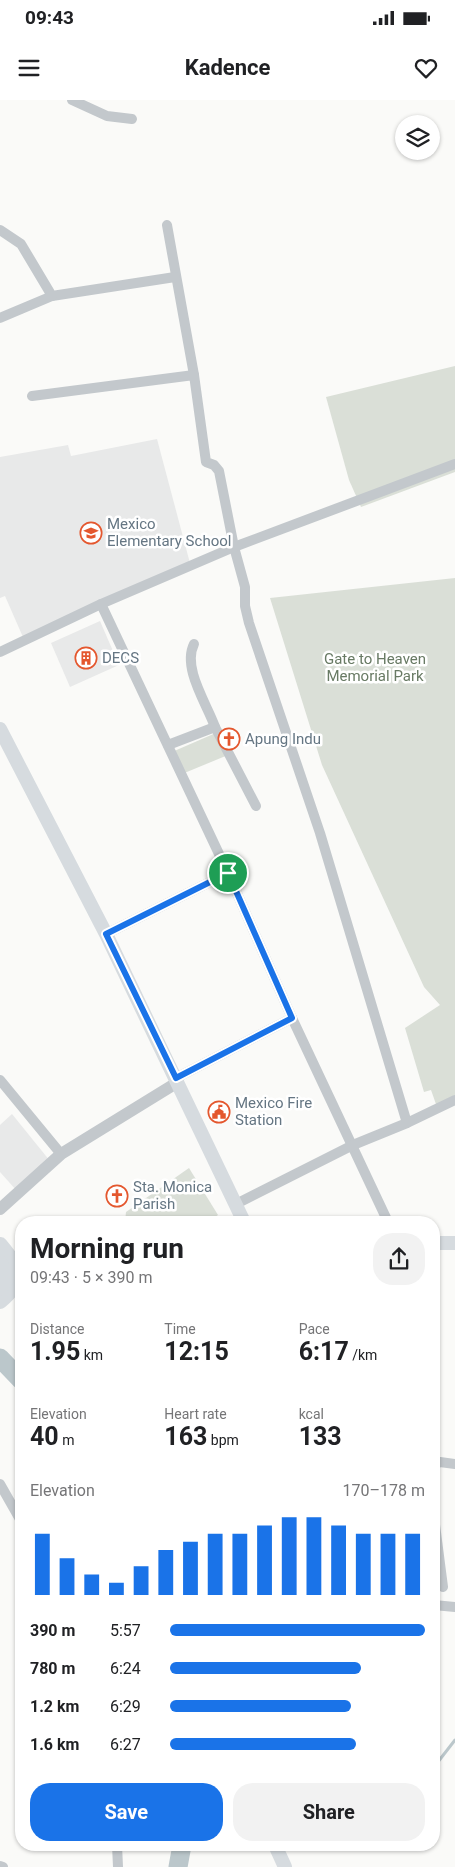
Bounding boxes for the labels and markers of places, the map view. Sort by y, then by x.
place label: Mexico Elementary School [107,515,231,550]
school or university icon: Mexico Elementary School [79,521,103,545]
building icon: DECS [74,646,98,670]
place label: DECS [102,649,139,667]
church icon: Apung Indu [217,727,241,751]
place label: Apung Indu [245,730,321,748]
pin [207,852,249,894]
place label: Mexico Fire Station [235,1094,312,1129]
public building icon: Mexico Fire Station [207,1100,231,1124]
place label: Sta. Monica Parish [133,1178,212,1213]
church icon: Sta. Monica Parish [105,1184,129,1208]

